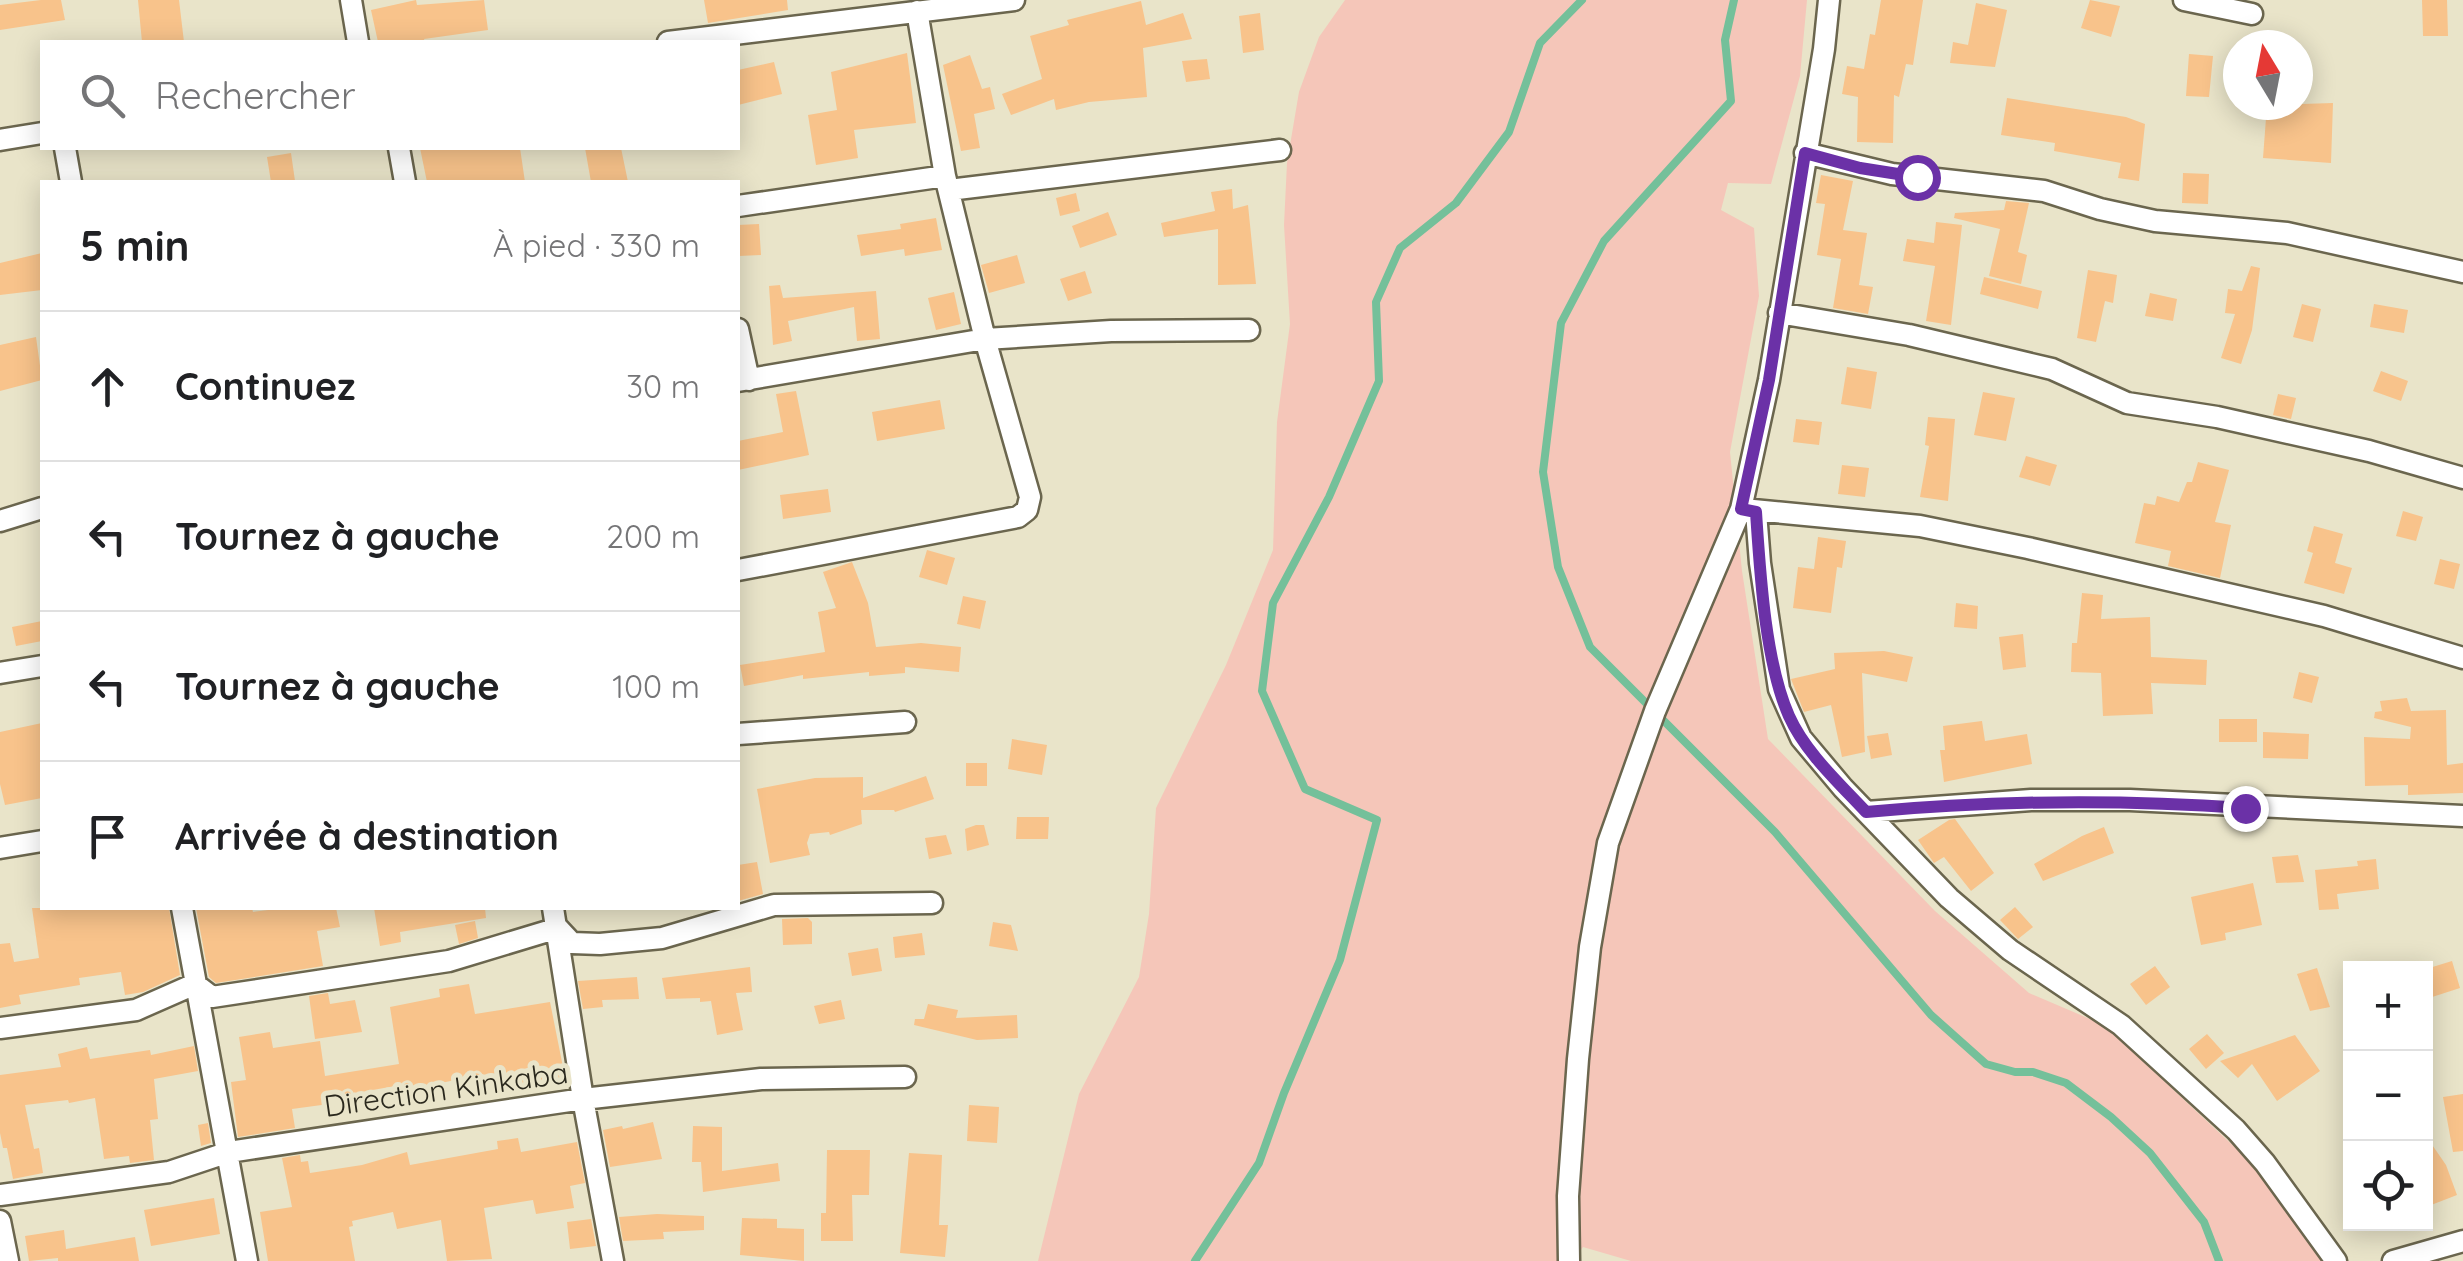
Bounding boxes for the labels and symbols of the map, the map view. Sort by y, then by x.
north arrow [2223,30,2313,120]
route start [1895,155,1941,201]
route end [2223,786,2269,832]
street label: Direction Kinkaba [322,1053,570,1125]

